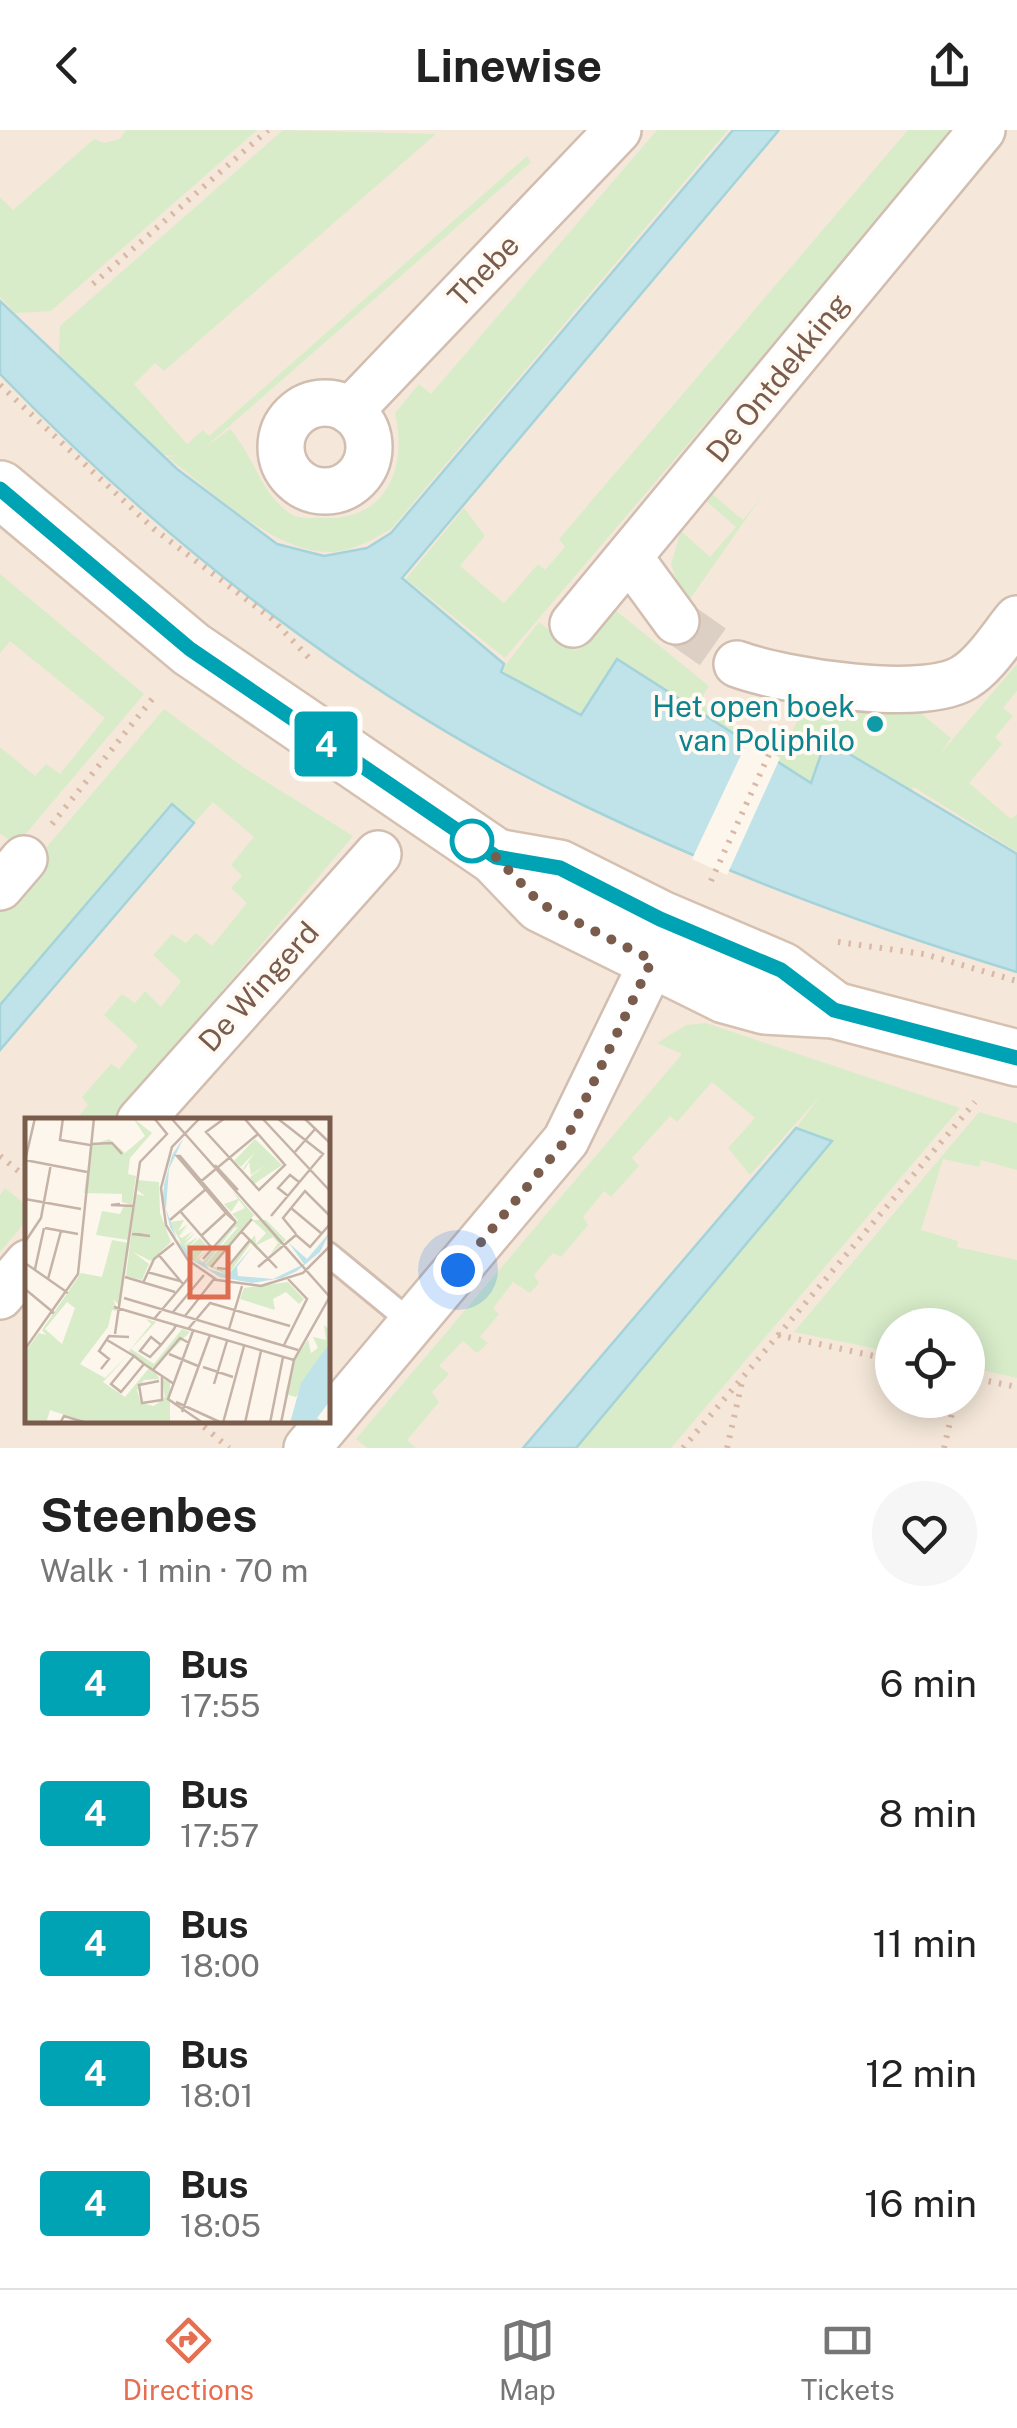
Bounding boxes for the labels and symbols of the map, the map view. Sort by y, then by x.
street label: Thebe [440,227,526,314]
street label: De Ontdekking [698,286,856,469]
place label: Het open boek van Poliphilo [652,688,855,758]
line badge: 4 [294,712,358,776]
marker: Het open boek van Poliphilo [864,713,886,735]
unlabelled marker [451,820,493,862]
street label: De Wingerd [191,914,326,1059]
inset map [25,1118,330,1423]
your location [433,1245,483,1295]

